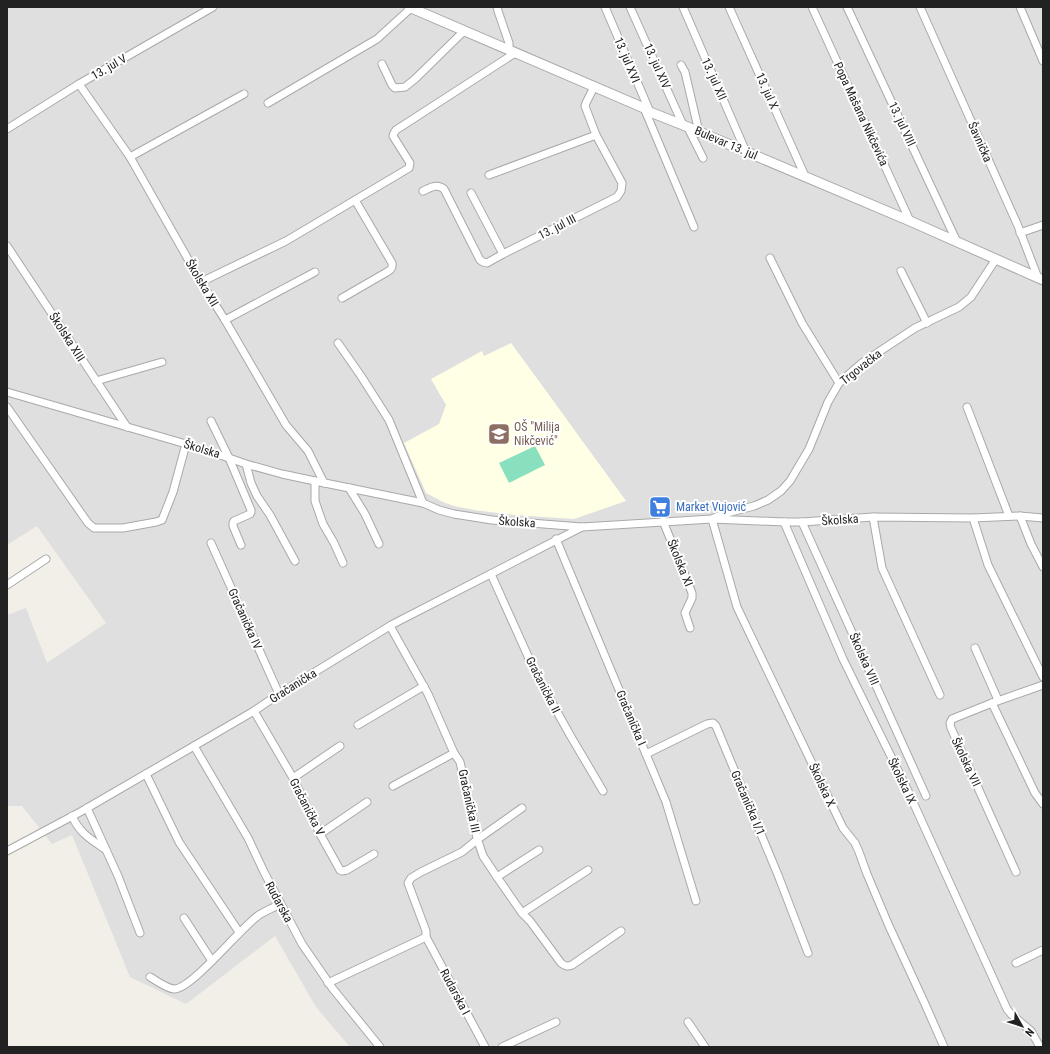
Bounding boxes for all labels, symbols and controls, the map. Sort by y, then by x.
street label: 13. jul XVI [611,35,643,85]
street label: 13. jul XIV [641,41,673,91]
street label: 13. jul V [89,51,129,83]
street label: 13. jul XII [699,56,729,102]
street label: Popa Mašana Nikčevića [831,60,891,168]
street label: 13. jul X [753,71,781,112]
street label: 13. jul VIII [886,100,918,148]
street label: Šavnička [965,119,996,164]
street label: Bulevar 13. jul [692,123,760,163]
street label: 13. jul III [536,212,578,242]
street label: Školska XII [183,256,222,309]
street label: Školska XIII [46,309,89,364]
street label: Trgovačka [838,346,885,388]
place label: OŠ "Milija Nikčević" [514,419,560,448]
school or university icon: OŠ "Milija Nikčević" [486,421,512,447]
street label: Školska [182,436,222,461]
supermarket icon: Market Vujović [647,494,673,520]
place label: Market Vujović [676,500,747,514]
street label: Školska [821,511,859,528]
street label: Školska [498,513,536,530]
street label: Školska XI [664,537,697,589]
street label: Gračanička IV [225,586,265,652]
street label: Školska VIII [846,630,883,687]
street label: Gračanička II [523,654,563,716]
street label: Gračanička [267,666,319,706]
street label: Gračanička I [613,688,649,748]
street label: Školska VII [949,735,984,789]
street label: Školska IX [885,755,920,807]
street label: Školska X [806,761,839,809]
street label: Gračanička III [455,768,483,834]
street label: Gračanička I/1 [728,769,768,837]
street label: Gračanička V [287,776,328,838]
street label: Rudarska [262,879,296,925]
street label: Rudarska I [437,967,473,1017]
north arrow [1002,1006,1042,1046]
text: N [1022,1025,1037,1039]

